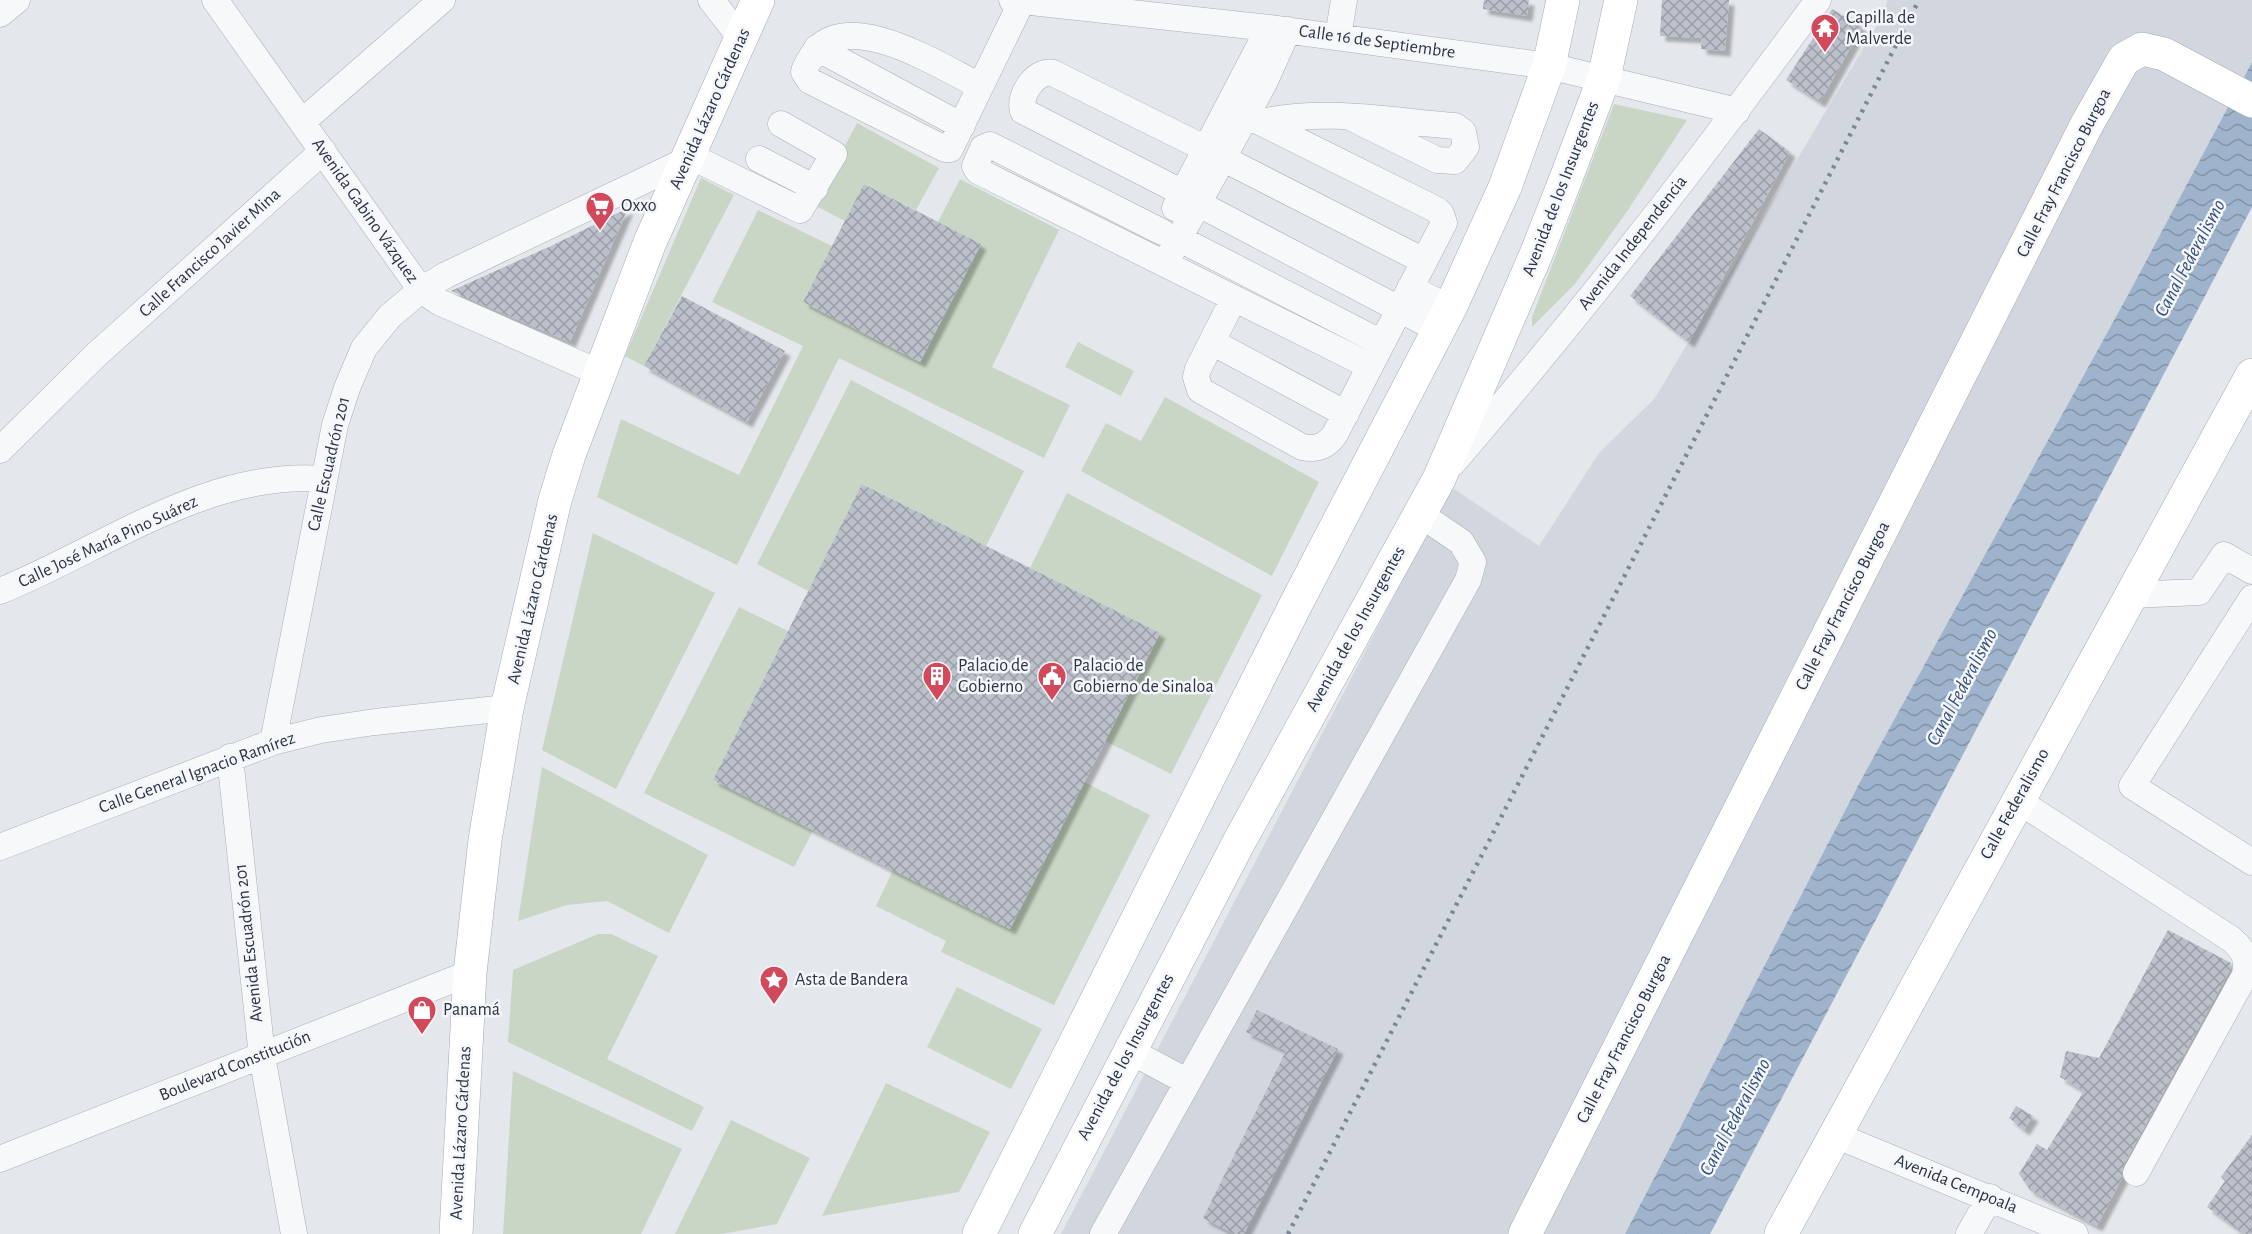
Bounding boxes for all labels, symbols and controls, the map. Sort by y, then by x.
place label: Capilla de Malverde [1846,9,1915,48]
temple icon: Capilla de Malverde [1809,12,1841,54]
street label: Calle 16 de Septiembre [1298,22,1456,62]
street label: Avenida Lázaro Cárdenas [666,26,754,192]
street label: Calle Fray Francisco Burgoa [2014,86,2114,260]
street label: Avenida de los Insurgentes [1519,99,1603,279]
street label: Avenida Gabino Vázquez [308,135,422,287]
street label: Avenida Independencia [1575,173,1691,313]
street label: Calle Francisco Javier Mina [136,185,284,321]
supermarket icon: Oxxo [584,190,616,232]
water label: Canal Federalismo [2151,196,2229,320]
place label: Oxxo [621,197,657,215]
street label: Calle Escuadrón 201 [305,395,353,533]
street label: Calle José María Pino Suárez [16,493,200,591]
street label: Avenida Lázaro Cárdenas [505,512,561,686]
street label: Calle Fray Francisco Burgoa [1793,519,1893,693]
street label: Avenida de los Insurgentes [1303,543,1409,715]
water label: Canal Federalismo [1923,625,2001,749]
place label: Palacio de Gobierno [958,657,1029,696]
place label: Palacio de Gobierno de Sinaloa [1073,657,1214,696]
building icon: Palacio de Gobierno [921,660,953,702]
public building icon: Palacio de Gobierno de Sinaloa [1036,660,1068,702]
street label: Calle General Ignacio Ramírez [96,729,298,817]
street label: Calle Federalismo [1977,745,2053,862]
street label: Avenida Escuadrón 201 [232,863,266,1023]
street label: Calle Fray Francisco Burgoa [1574,952,1674,1126]
place icon: Asta de Bandera [758,964,790,1006]
place label: Asta de Bandera [795,971,908,989]
street label: Avenida de los Insurgentes [1074,971,1178,1143]
shop icon: Panamá [406,994,438,1036]
place label: Panamá [443,1001,500,1019]
street label: Boulevard Constitución [157,1027,313,1105]
street label: Avenida Lázaro Cárdenas [447,1046,475,1220]
water label: Canal Federalismo [1696,1055,1774,1179]
street label: Avenida Cempoala [1892,1151,2020,1217]

